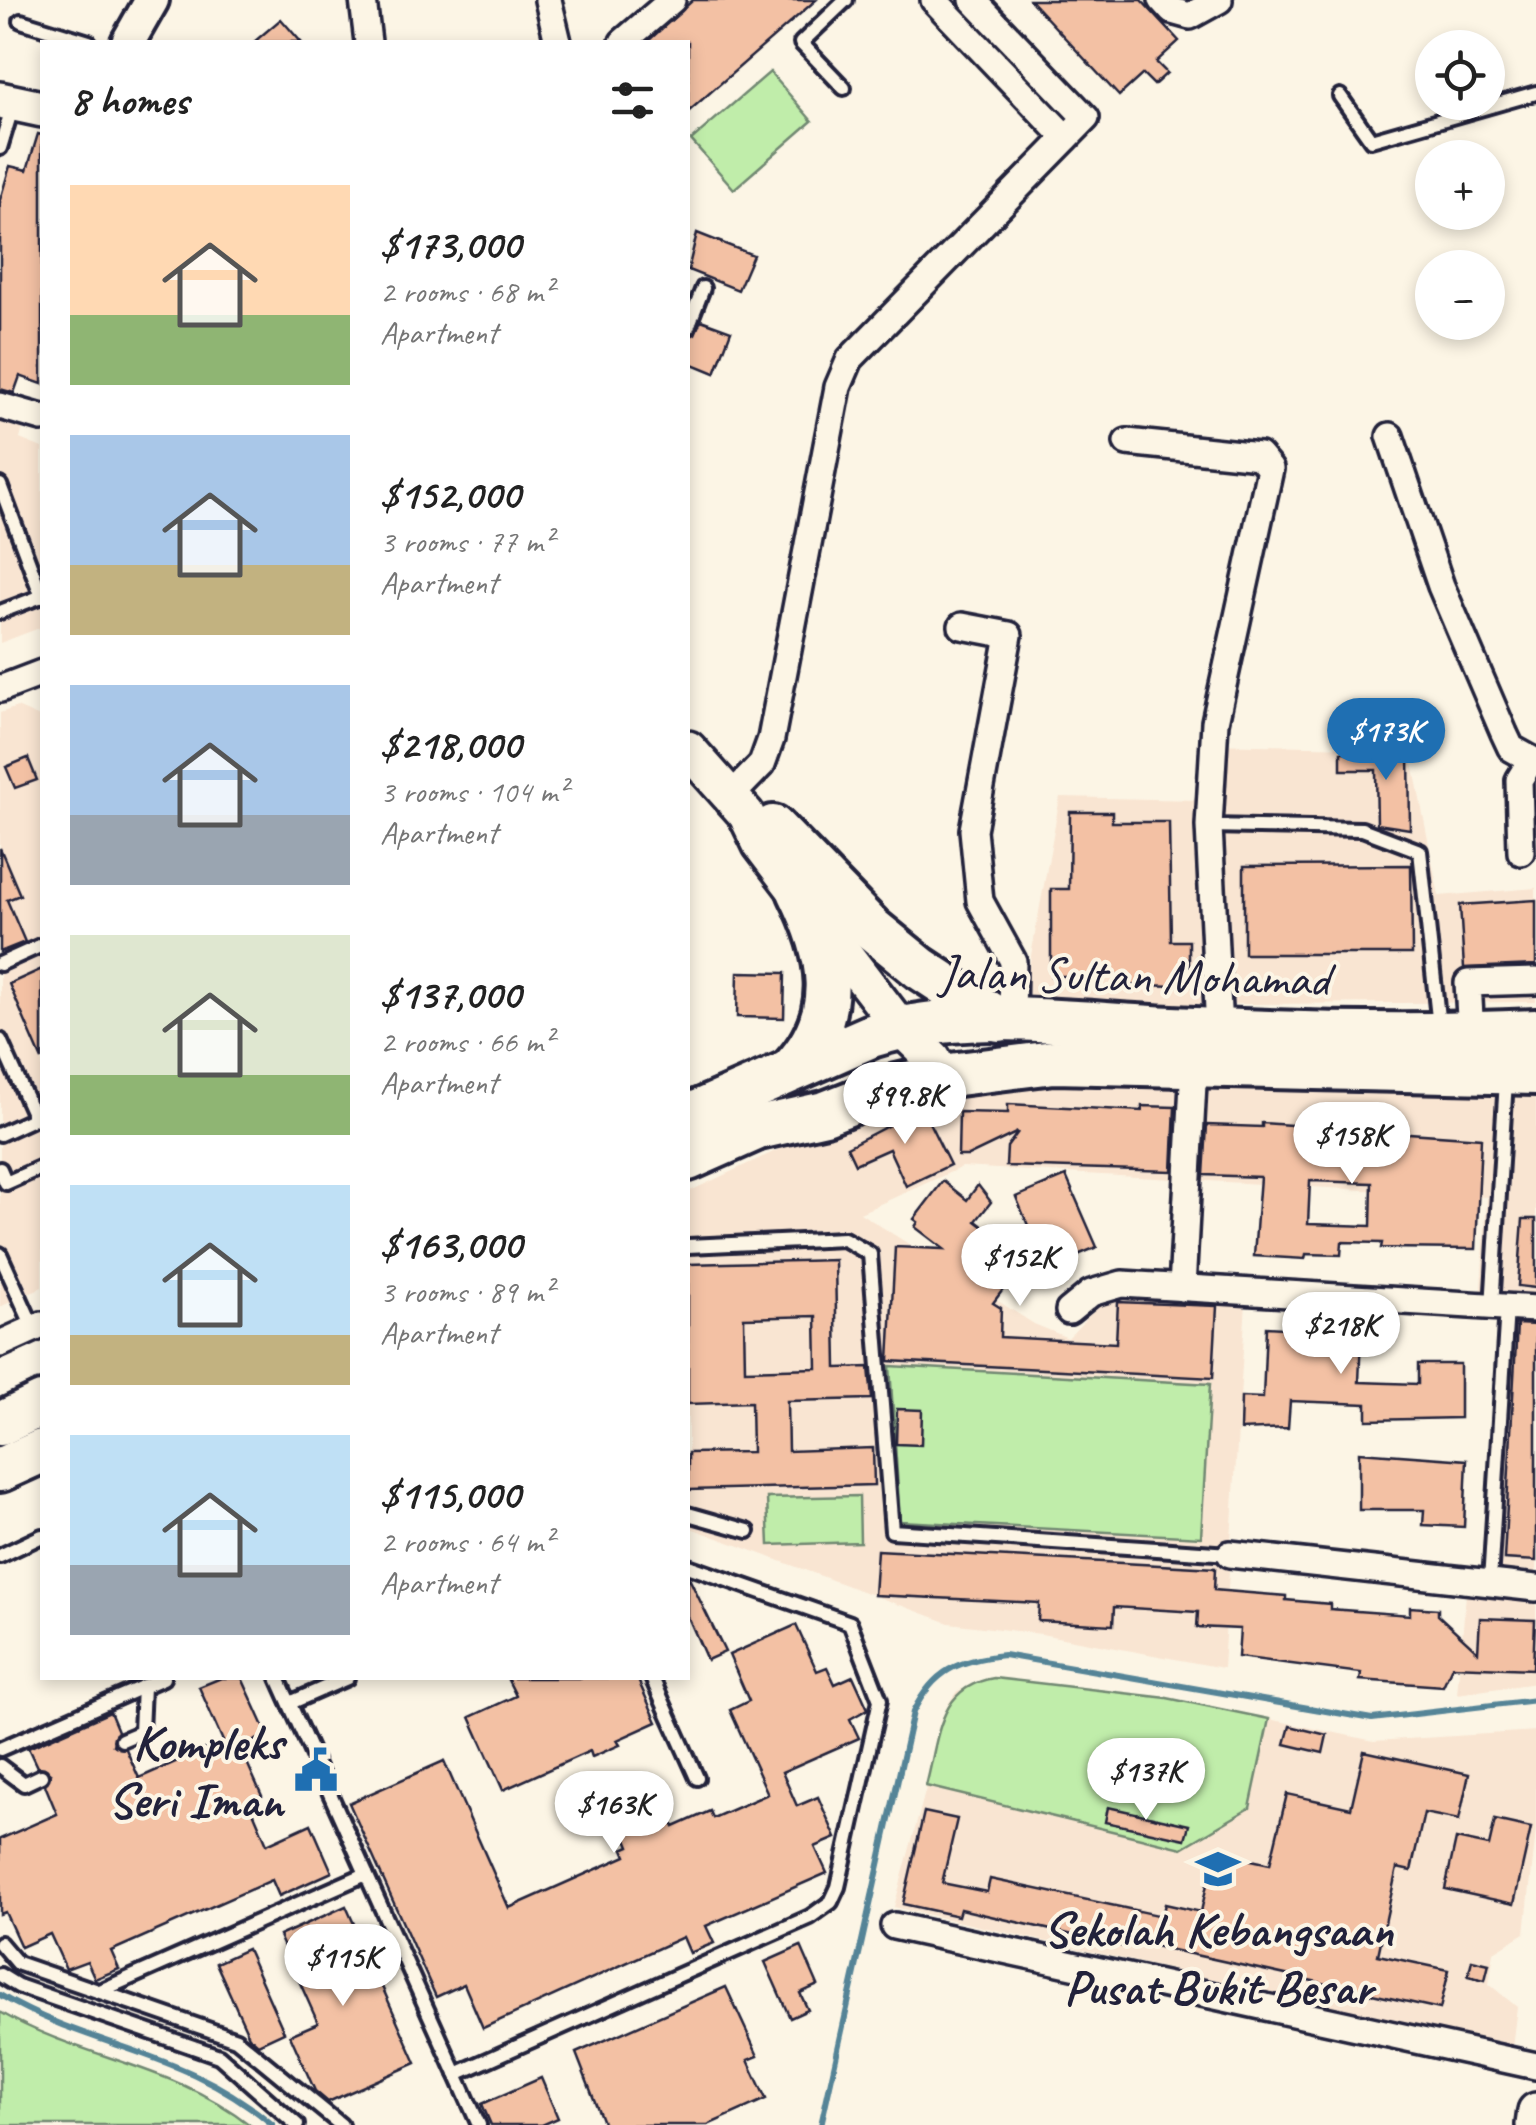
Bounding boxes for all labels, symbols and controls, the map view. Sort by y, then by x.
map controls [1415,30,1505,340]
button: locate [1415,30,1505,120]
icon: filters [605,73,660,128]
text: 8 homes [70,74,189,127]
button: + [1415,140,1505,230]
text: $173,000 [380,218,520,271]
icon: home [150,225,270,345]
button: − [1415,250,1505,340]
text: 2 rooms · 68 m² [380,271,553,312]
text: Apartment [380,312,498,353]
text: $152,000 [380,468,520,521]
icon: home [150,475,270,595]
text: 3 rooms · 77 m² [380,521,553,562]
text: Apartment [380,562,498,603]
pin: $173K [1316,698,1456,783]
text: $173K [1349,710,1423,751]
text: $218,000 [380,718,521,771]
icon: home [150,725,270,845]
text: 3 rooms · 104 m² [380,771,567,812]
text: Apartment [380,812,498,853]
street label: Jalan Sultan Mohamad [936,941,1337,1011]
text: $137,000 [380,968,520,1021]
icon: home [150,975,270,1095]
text: 2 rooms · 66 m² [380,1021,553,1062]
text: Apartment [380,1062,498,1103]
pin: $99.8K [824,1062,986,1147]
text: $99.8K [865,1074,945,1115]
pin: $158K [1282,1102,1422,1187]
text: $158K [1315,1114,1389,1155]
text: $163,000 [380,1218,522,1271]
pin: $152K [950,1224,1090,1309]
icon: home [150,1225,270,1345]
text: $152K [983,1236,1057,1277]
text: 3 rooms · 89 m² [380,1271,553,1312]
pin: $218K [1271,1292,1411,1377]
text: $218K [1304,1304,1378,1345]
text: Apartment [380,1312,498,1353]
text: $115,000 [380,1468,520,1521]
icon: home [150,1475,270,1595]
text: 2 rooms · 64 m² [380,1521,553,1562]
text: Apartment [380,1562,498,1603]
place label: Kompleks Seri Iman [108,1711,287,1832]
pin: $137K [1076,1738,1216,1823]
public building icon: Kompleks Seri Iman [292,1746,340,1794]
text: $137K [1109,1750,1183,1791]
pin: $163K [544,1771,684,1856]
text: $163K [577,1783,651,1824]
school or university icon: Sekolah Kebangsaan Pusat Bukit Besar [1194,1845,1242,1893]
place label: Sekolah Kebangsaan Pusat Bukit Besar [1043,1898,1394,2019]
pin: $115K [273,1924,413,2009]
text: $115K [306,1936,380,1977]

